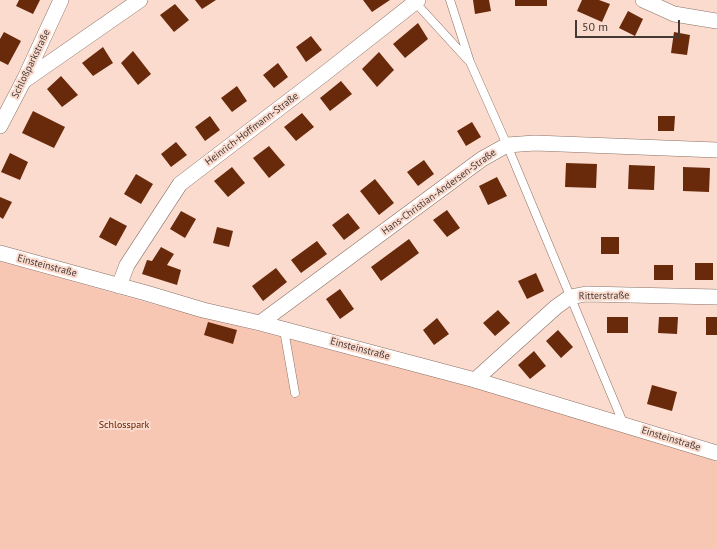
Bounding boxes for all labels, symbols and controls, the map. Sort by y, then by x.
scale bar [577,12,682,38]
text: 50 m [582,19,608,34]
street label: Schloßparkstraße [9,28,53,100]
street label: Heinrich-Hoffmann-Straße [203,90,301,168]
street label: Hans-Christian-Andersen-Straße [380,147,498,237]
street label: Einsteinstraße [16,252,78,280]
street label: Ritterstraße [579,290,629,302]
street label: Einsteinstraße [329,335,391,363]
park label: Schlosspark [99,419,149,431]
street label: Einsteinstraße [640,424,702,454]

